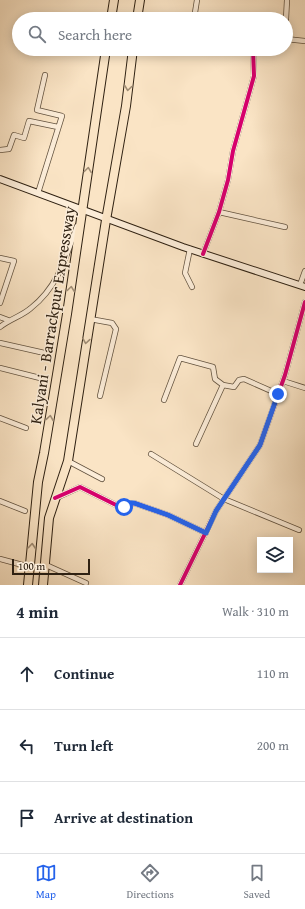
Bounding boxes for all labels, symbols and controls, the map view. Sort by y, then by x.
search box [12,12,293,56]
icon: search [26,23,48,45]
text: Search here [58,24,132,45]
one-way arrow [124,85,133,91]
one-way arrow [83,167,92,173]
street label: Kalyani - Barrackpur Expressway [23,204,81,426]
one-way arrow [66,286,75,292]
one-way arrow [82,338,91,344]
route end [269,385,287,403]
one-way arrow [45,415,54,421]
route start [115,498,133,516]
map controls [257,537,293,573]
button: layers [257,537,293,573]
one-way arrow [27,543,36,549]
scale bar [12,557,90,576]
text: 100 m [18,558,45,574]
text: 4 min [16,599,58,624]
text: Walk · 310 m [222,602,289,621]
icon: ahead [16,663,38,685]
text: Continue [54,663,115,684]
text: 110 m [257,664,289,683]
icon: left [16,735,38,757]
text: Turn left [54,735,113,756]
text: 200 m [257,736,289,755]
icon: arrive [16,807,38,829]
text: Arrive at destination [54,807,193,828]
tab: Map [35,862,57,902]
tab: Directions [127,862,174,902]
tab: Saved [243,862,270,902]

